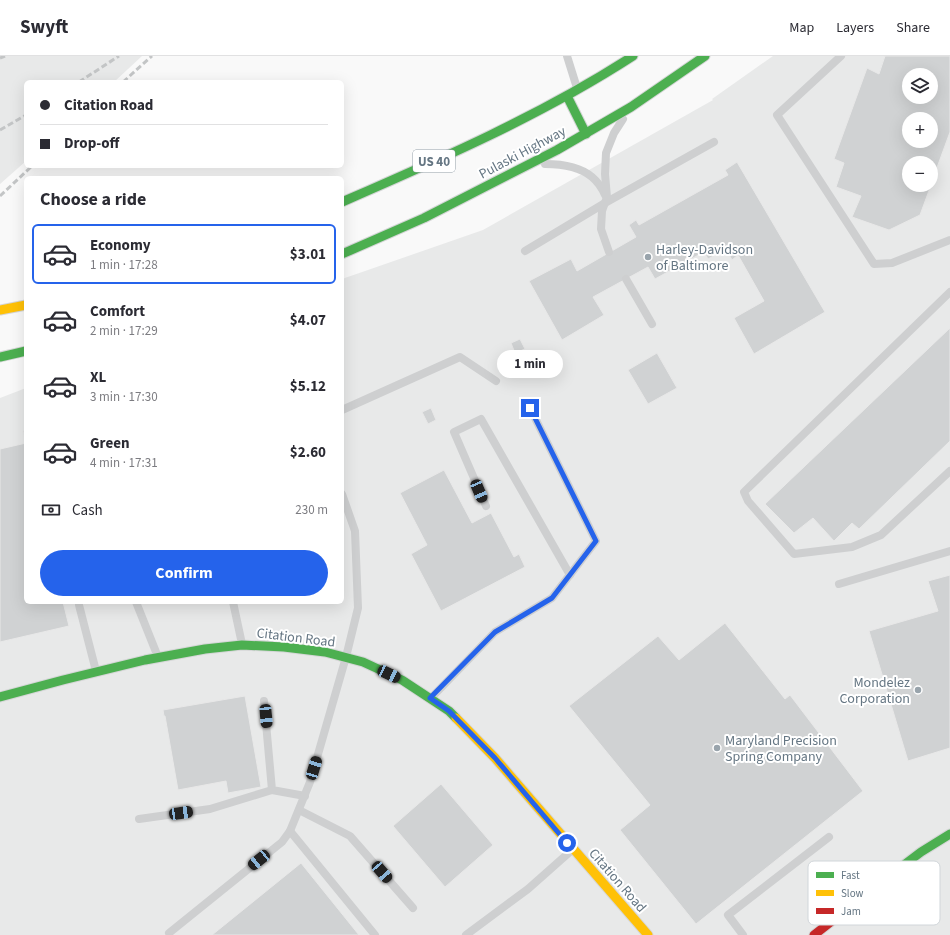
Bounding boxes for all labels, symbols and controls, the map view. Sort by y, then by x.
text: Swyft [20,14,68,41]
text: Map [789,18,814,38]
text: Layers [836,18,874,38]
text: Share [896,18,930,38]
map controls [902,68,938,192]
button: layers [902,68,938,104]
text: Citation Road [64,95,153,116]
button: + [902,112,938,148]
street label: Pulaski Highway [475,121,570,184]
text: Drop-off [64,133,119,154]
road number: US 40 [413,150,455,172]
button: − [902,156,938,192]
text: Choose a ride [40,187,146,212]
text: Economy [90,235,151,256]
icon: car [42,236,78,272]
place label: Harley-Davidson of Baltimore [656,240,753,276]
text: $3.01 [290,244,326,265]
marker: Harley-Davidson of Baltimore [643,252,653,262]
text: 1 min · 17:28 [90,256,158,274]
text: Comfort [90,301,145,322]
icon: car [42,302,78,338]
text: $4.07 [290,310,326,331]
text: 2 min · 17:29 [90,322,158,340]
callout: 1 min [497,350,563,378]
text: 1 min [514,355,546,373]
text: XL [90,367,106,388]
icon: car [42,368,78,404]
text: $5.12 [290,376,326,397]
text: 3 min · 17:30 [90,388,158,406]
route end [521,399,539,417]
text: Green [90,433,130,454]
icon: car [42,434,78,470]
text: $2.60 [290,442,326,463]
text: 4 min · 17:31 [90,454,158,472]
car [469,478,489,504]
icon: cash [40,499,62,521]
text: Cash [72,500,103,521]
text: 230 m [295,501,328,519]
button: Confirm [40,550,328,596]
street label: Citation Road [255,623,336,653]
car [376,663,402,685]
place label: Mondelez Corporation [839,673,910,709]
marker: Mondelez Corporation [913,685,923,695]
car [259,704,273,728]
place label: Maryland Precision Spring Company [725,731,837,767]
marker: Maryland Precision Spring Company [712,743,722,753]
car [305,755,323,781]
car [168,805,194,821]
route start [558,834,576,852]
street label: Citation Road [584,844,651,917]
car [246,848,272,872]
car [370,859,394,885]
legend [808,861,940,925]
text: Fast [841,868,860,883]
text: Slow [841,886,864,901]
text: Jam [841,904,861,919]

